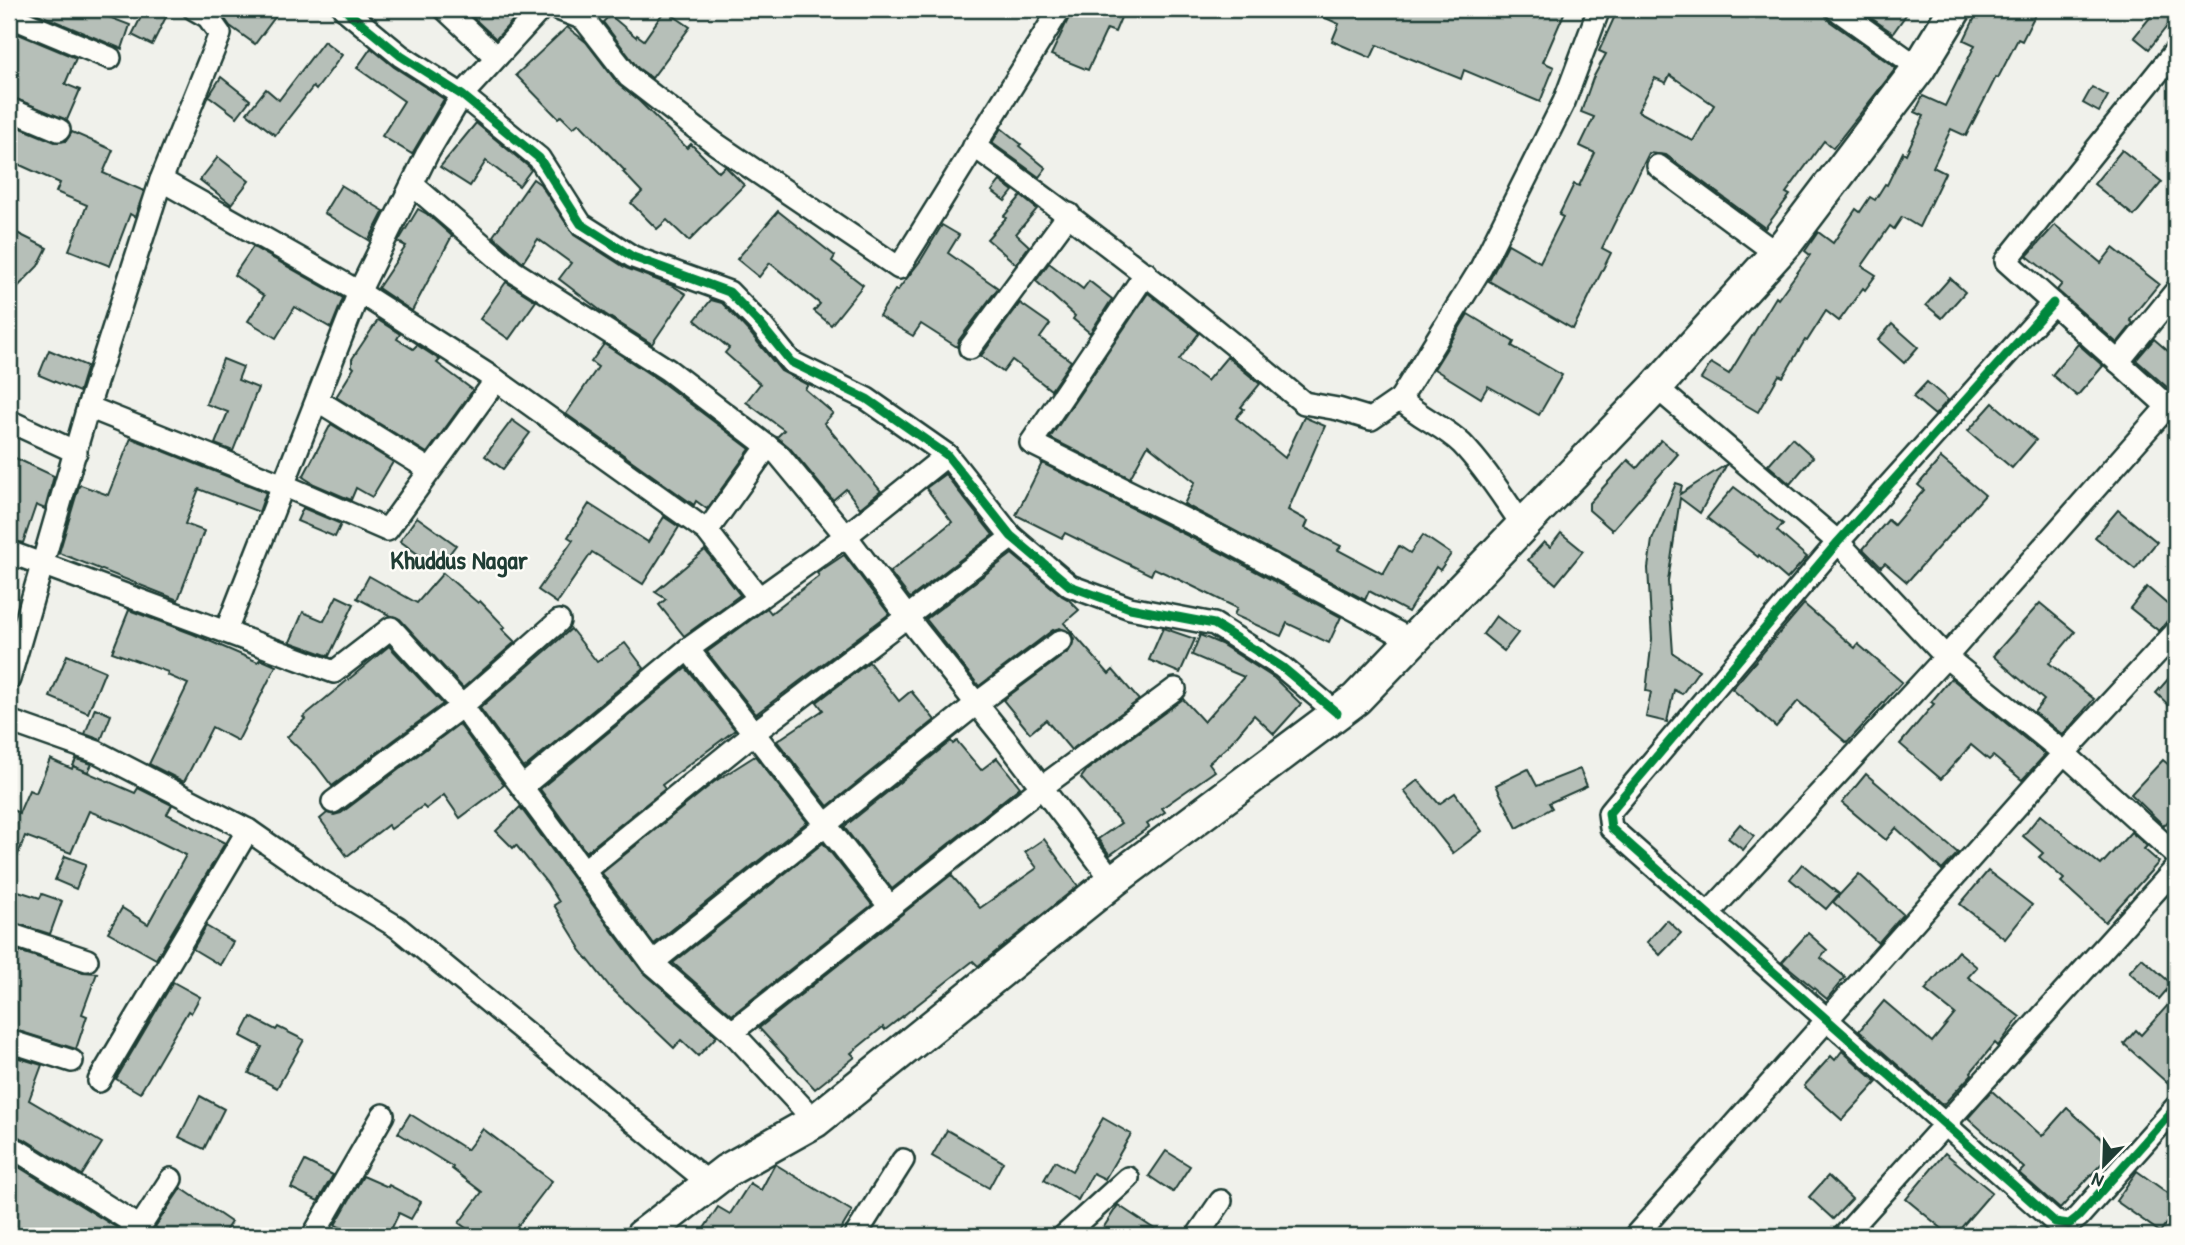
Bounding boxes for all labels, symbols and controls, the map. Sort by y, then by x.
district label: Khuddus Nagar [390,542,529,578]
north arrow [2070,1130,2140,1200]
text: N [2088,1167,2107,1195]

